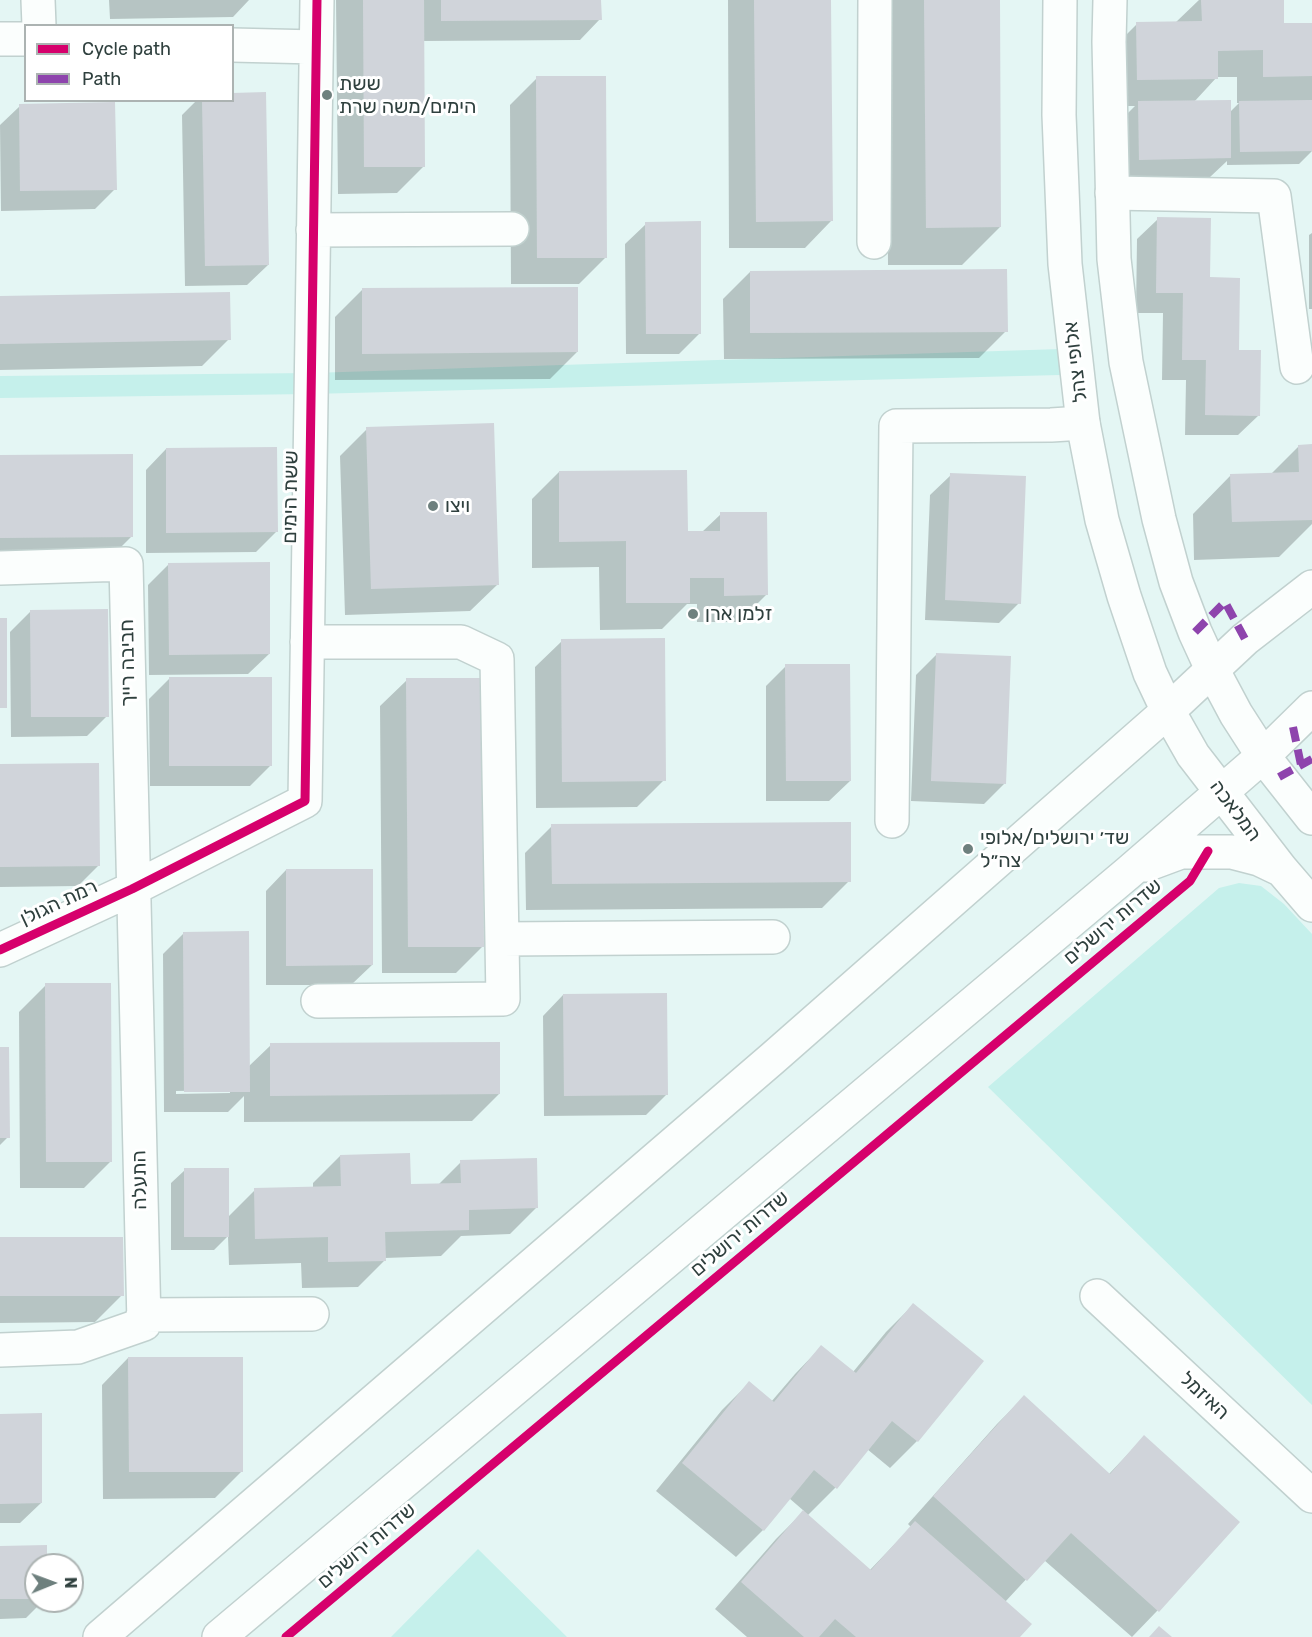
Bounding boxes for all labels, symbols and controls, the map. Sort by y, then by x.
legend [24,24,234,102]
text: Cycle path [82,38,171,60]
text: Path [82,68,121,90]
place label: ששת הימים/משה שרת [339,72,476,119]
marker: ששת הימים/משה שרת [320,88,334,102]
street label: אלופי צהל [1059,320,1093,404]
street label: ששת הימים [278,450,304,544]
place label: ויצו [445,494,470,518]
marker: ויצו [426,499,440,513]
place label: זלמן ארן [705,602,773,626]
marker: זלמן ארן [686,607,700,621]
street label: חביבה רייך [115,619,141,707]
street label: המלאכה [1204,776,1266,846]
place label: שד׳ ירושלים/אלופי צה״ל [980,826,1129,873]
marker: שד׳ ירושלים/אלופי צה״ל [961,842,975,856]
street label: שדרות ירושלים [1059,874,1167,970]
street label: רמת הגולן [17,875,101,931]
street label: התעלה [127,1150,153,1210]
street label: שדרות ירושלים [686,1186,794,1282]
street label: האיזמל [1174,1367,1234,1425]
street label: שדרות ירושלים [313,1498,421,1594]
north arrow [24,1553,84,1613]
text: N [61,1577,80,1589]

